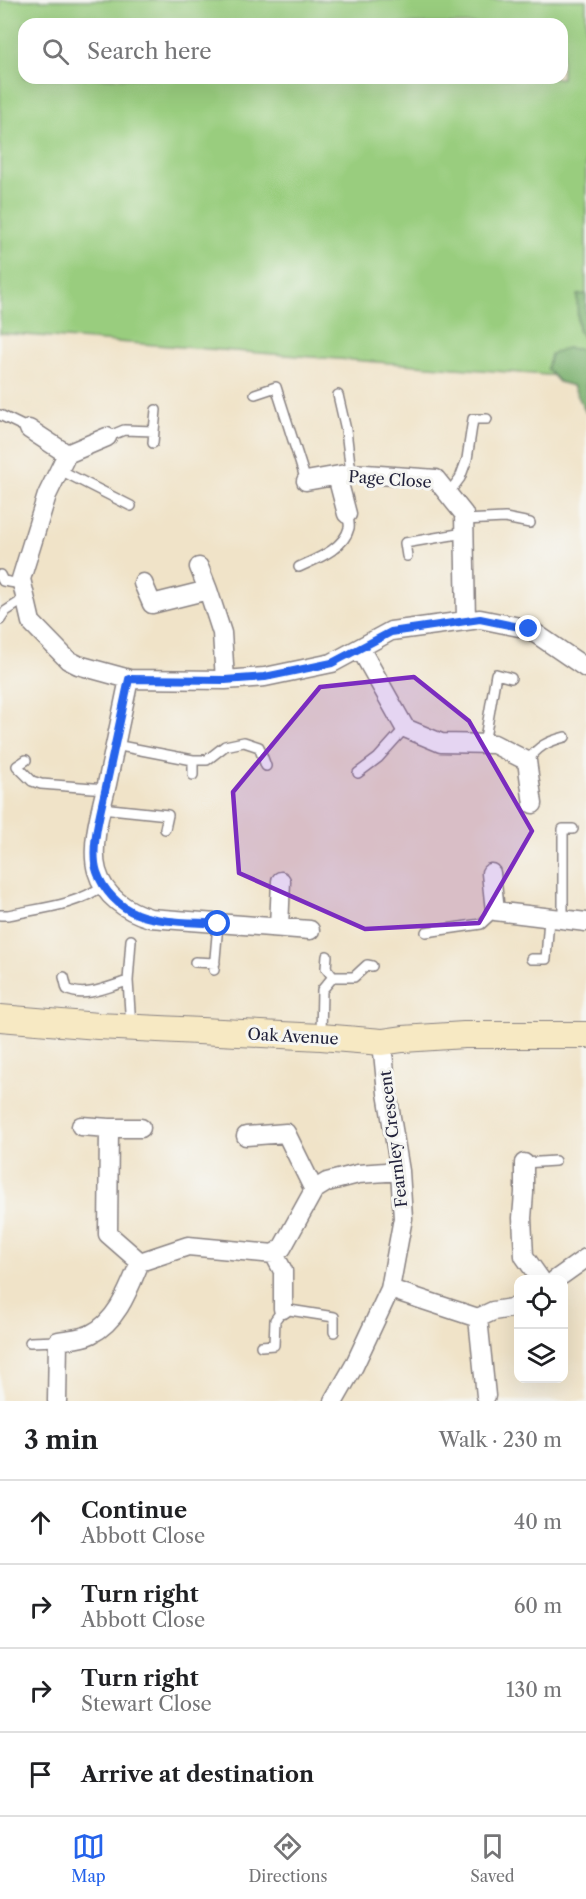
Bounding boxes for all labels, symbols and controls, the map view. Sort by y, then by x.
search box [18,18,568,84]
icon: search [39,35,72,68]
text: Search here [87,38,212,65]
street label: Page Close [348,466,432,492]
route end [515,615,541,641]
route start [204,910,230,936]
street label: Oak Avenue [247,1024,339,1048]
street label: Fearnley Crescent [375,1069,411,1209]
map controls [514,1275,568,1383]
button: locate [514,1275,568,1329]
button: layers [514,1329,568,1383]
text: 3 min [24,1424,98,1456]
text: Walk · 230 m [439,1428,562,1452]
text: Continue [81,1497,187,1524]
icon: ahead [24,1506,57,1539]
text: 40 m [514,1510,562,1534]
text: Abbott Close [81,1524,205,1548]
text: Turn right [81,1581,199,1608]
icon: right [24,1590,57,1623]
text: 60 m [514,1594,562,1618]
text: Abbott Close [81,1608,205,1632]
text: Turn right [81,1665,199,1692]
icon: right [24,1674,57,1707]
text: 130 m [506,1678,562,1702]
text: Stewart Close [81,1692,212,1716]
icon: arrive [24,1758,57,1791]
text: Arrive at destination [81,1761,314,1788]
tab: Map [71,1830,106,1886]
tab: Directions [248,1830,327,1886]
tab: Saved [470,1830,515,1886]

